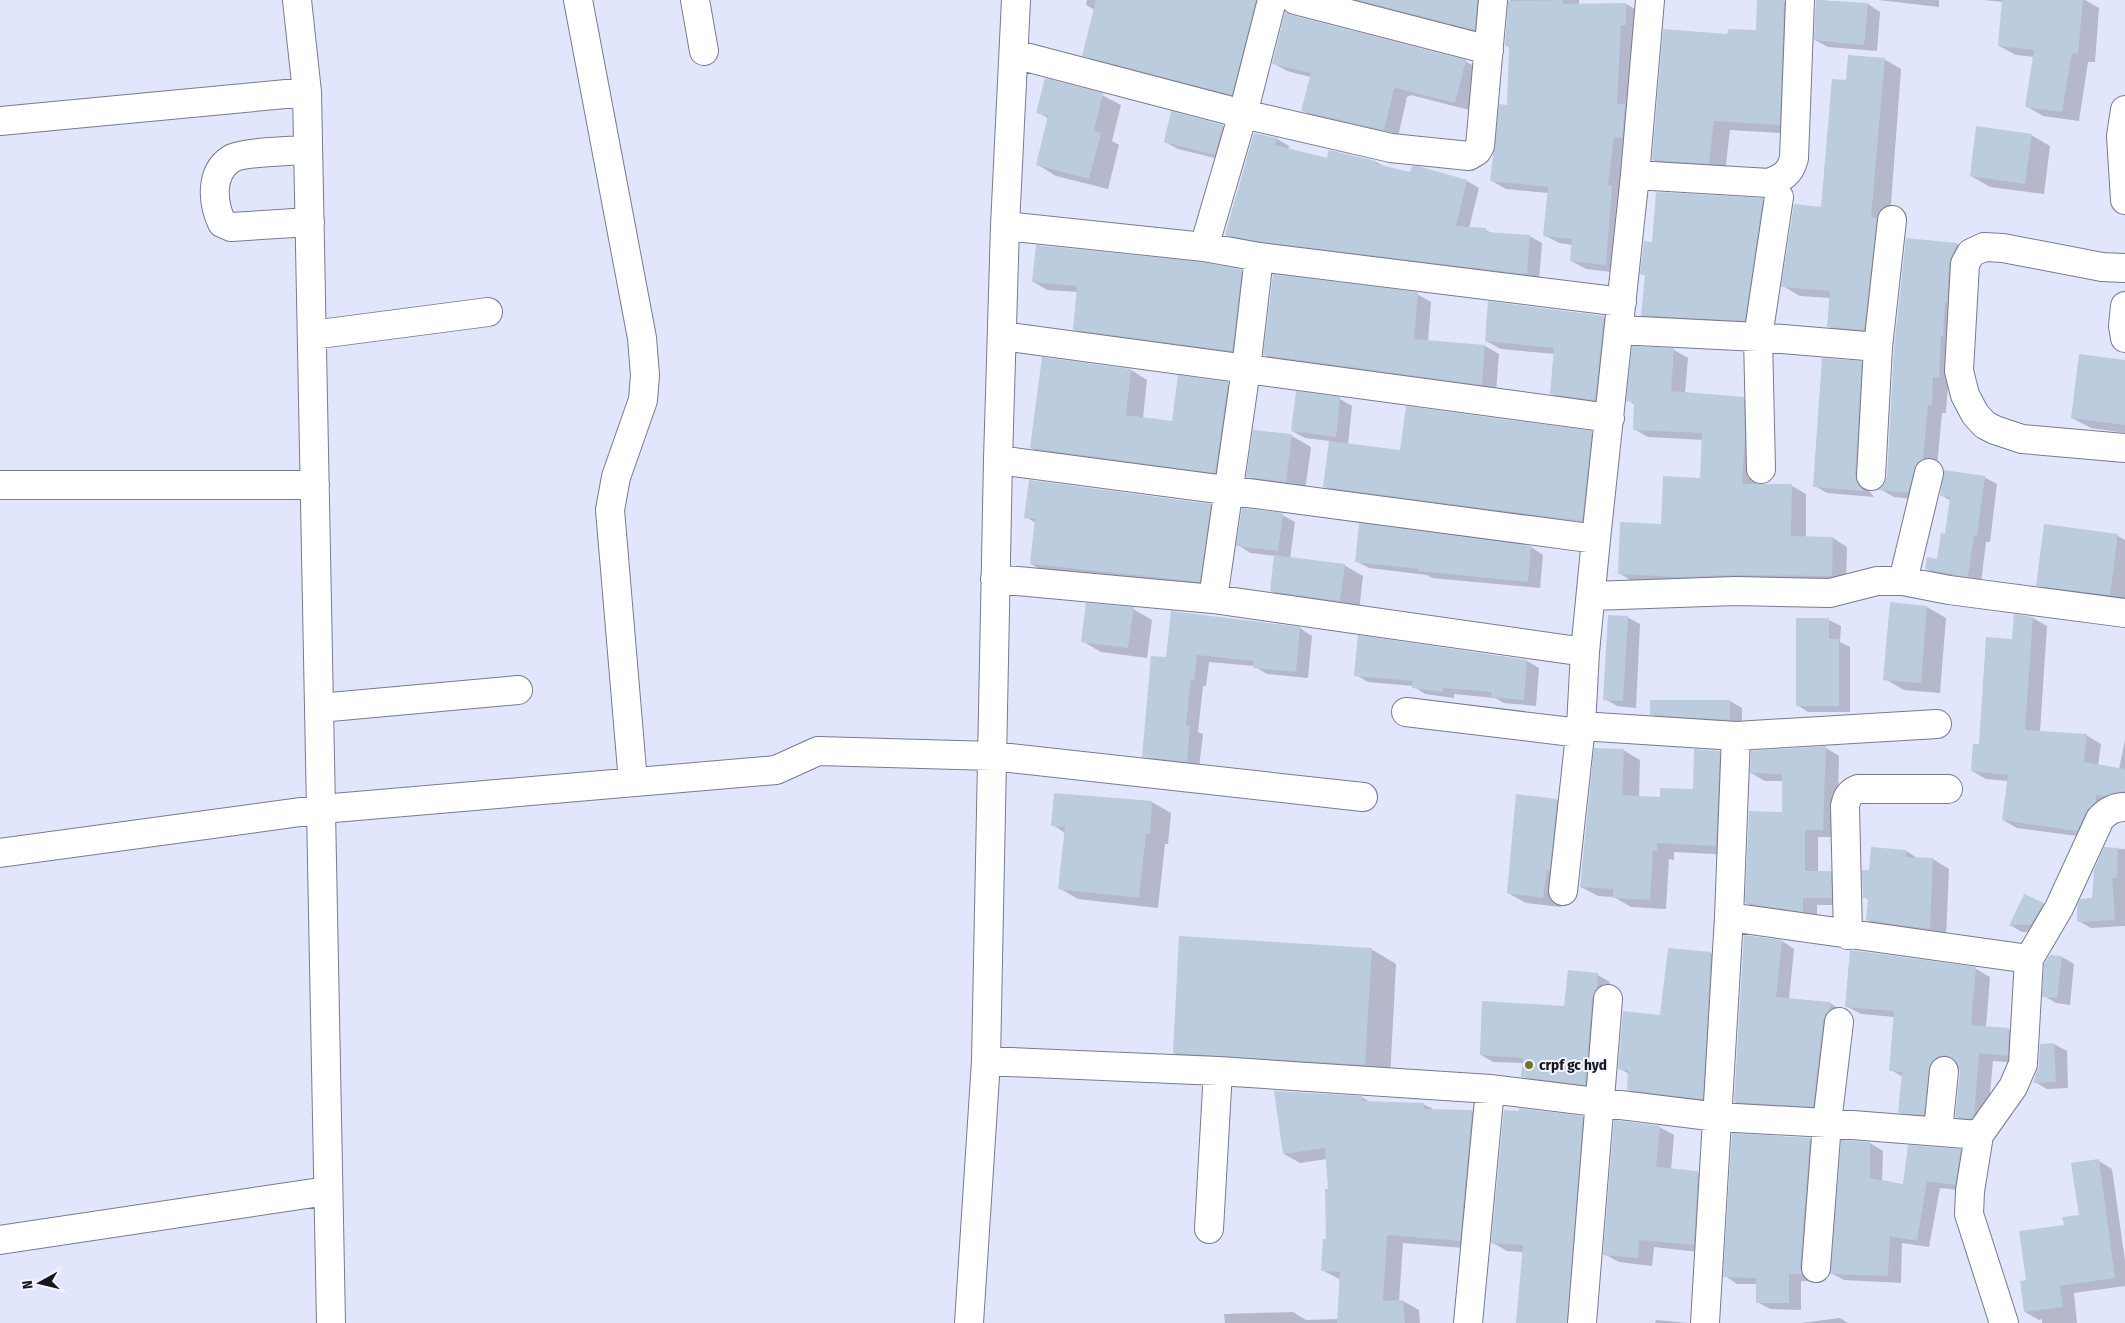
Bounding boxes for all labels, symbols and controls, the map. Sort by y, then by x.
place label: crpf gc hyd [1539,1056,1607,1074]
marker: crpf gc hyd [1523,1059,1535,1071]
north arrow [15,1258,65,1308]
text: N [19,1279,37,1290]

